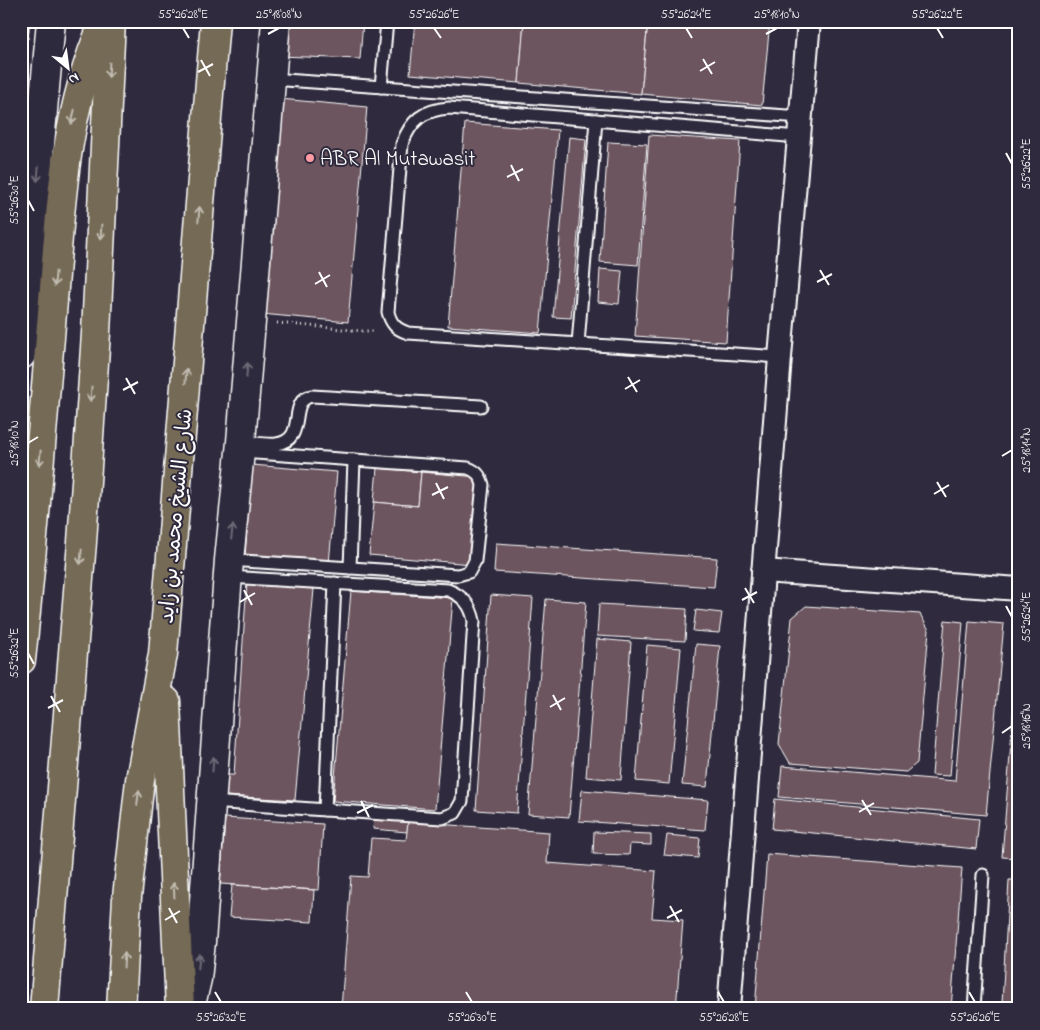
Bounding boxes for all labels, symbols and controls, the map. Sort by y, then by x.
text: 55°26'28"E [158,6,208,24]
text: 25°18'08"N [256,6,302,24]
text: 55°26'26"E [409,6,459,24]
text: 55°26'24"E [661,6,711,24]
text: 25°18'10"N [754,6,800,24]
text: 55°26'22"E [911,6,963,24]
north arrow [42,42,92,92]
one-way arrow [104,62,113,78]
text: N [64,67,83,90]
one-way arrow [68,109,77,125]
text: 55°26'22"E [1018,138,1036,190]
place label: ABR Al Mutawasit [320,145,475,175]
marker: ABR Al Mutawasit [304,152,316,164]
one-way arrow [33,166,43,182]
text: 55°26'30"E [6,175,24,225]
one-way arrow [195,207,204,223]
one-way arrow [96,224,105,240]
one-way arrow [50,270,60,286]
one-way arrow [242,363,252,379]
one-way arrow [181,369,191,385]
one-way arrow [87,386,96,402]
street label: شارع الشيخ محمد بن زايد [153,408,201,625]
text: 25°18'10"N [6,420,24,466]
text: 25°18'14"N [1018,427,1036,473]
one-way arrow [36,450,45,466]
one-way arrow [227,524,237,540]
one-way arrow [76,548,85,564]
text: 55°26'24"E [1018,592,1036,642]
text: 55°26'32"E [6,628,24,678]
text: 25°18'16"N [1018,703,1036,749]
one-way arrow [209,756,218,772]
one-way arrow [133,791,143,807]
one-way arrow [170,882,179,898]
one-way arrow [119,952,128,968]
one-way arrow [194,953,204,969]
text: 55°26'32"E [196,1009,246,1027]
text: 55°26'30"E [447,1009,497,1027]
text: 55°26'28"E [699,1009,749,1027]
text: 55°26'26"E [950,1009,1000,1027]

